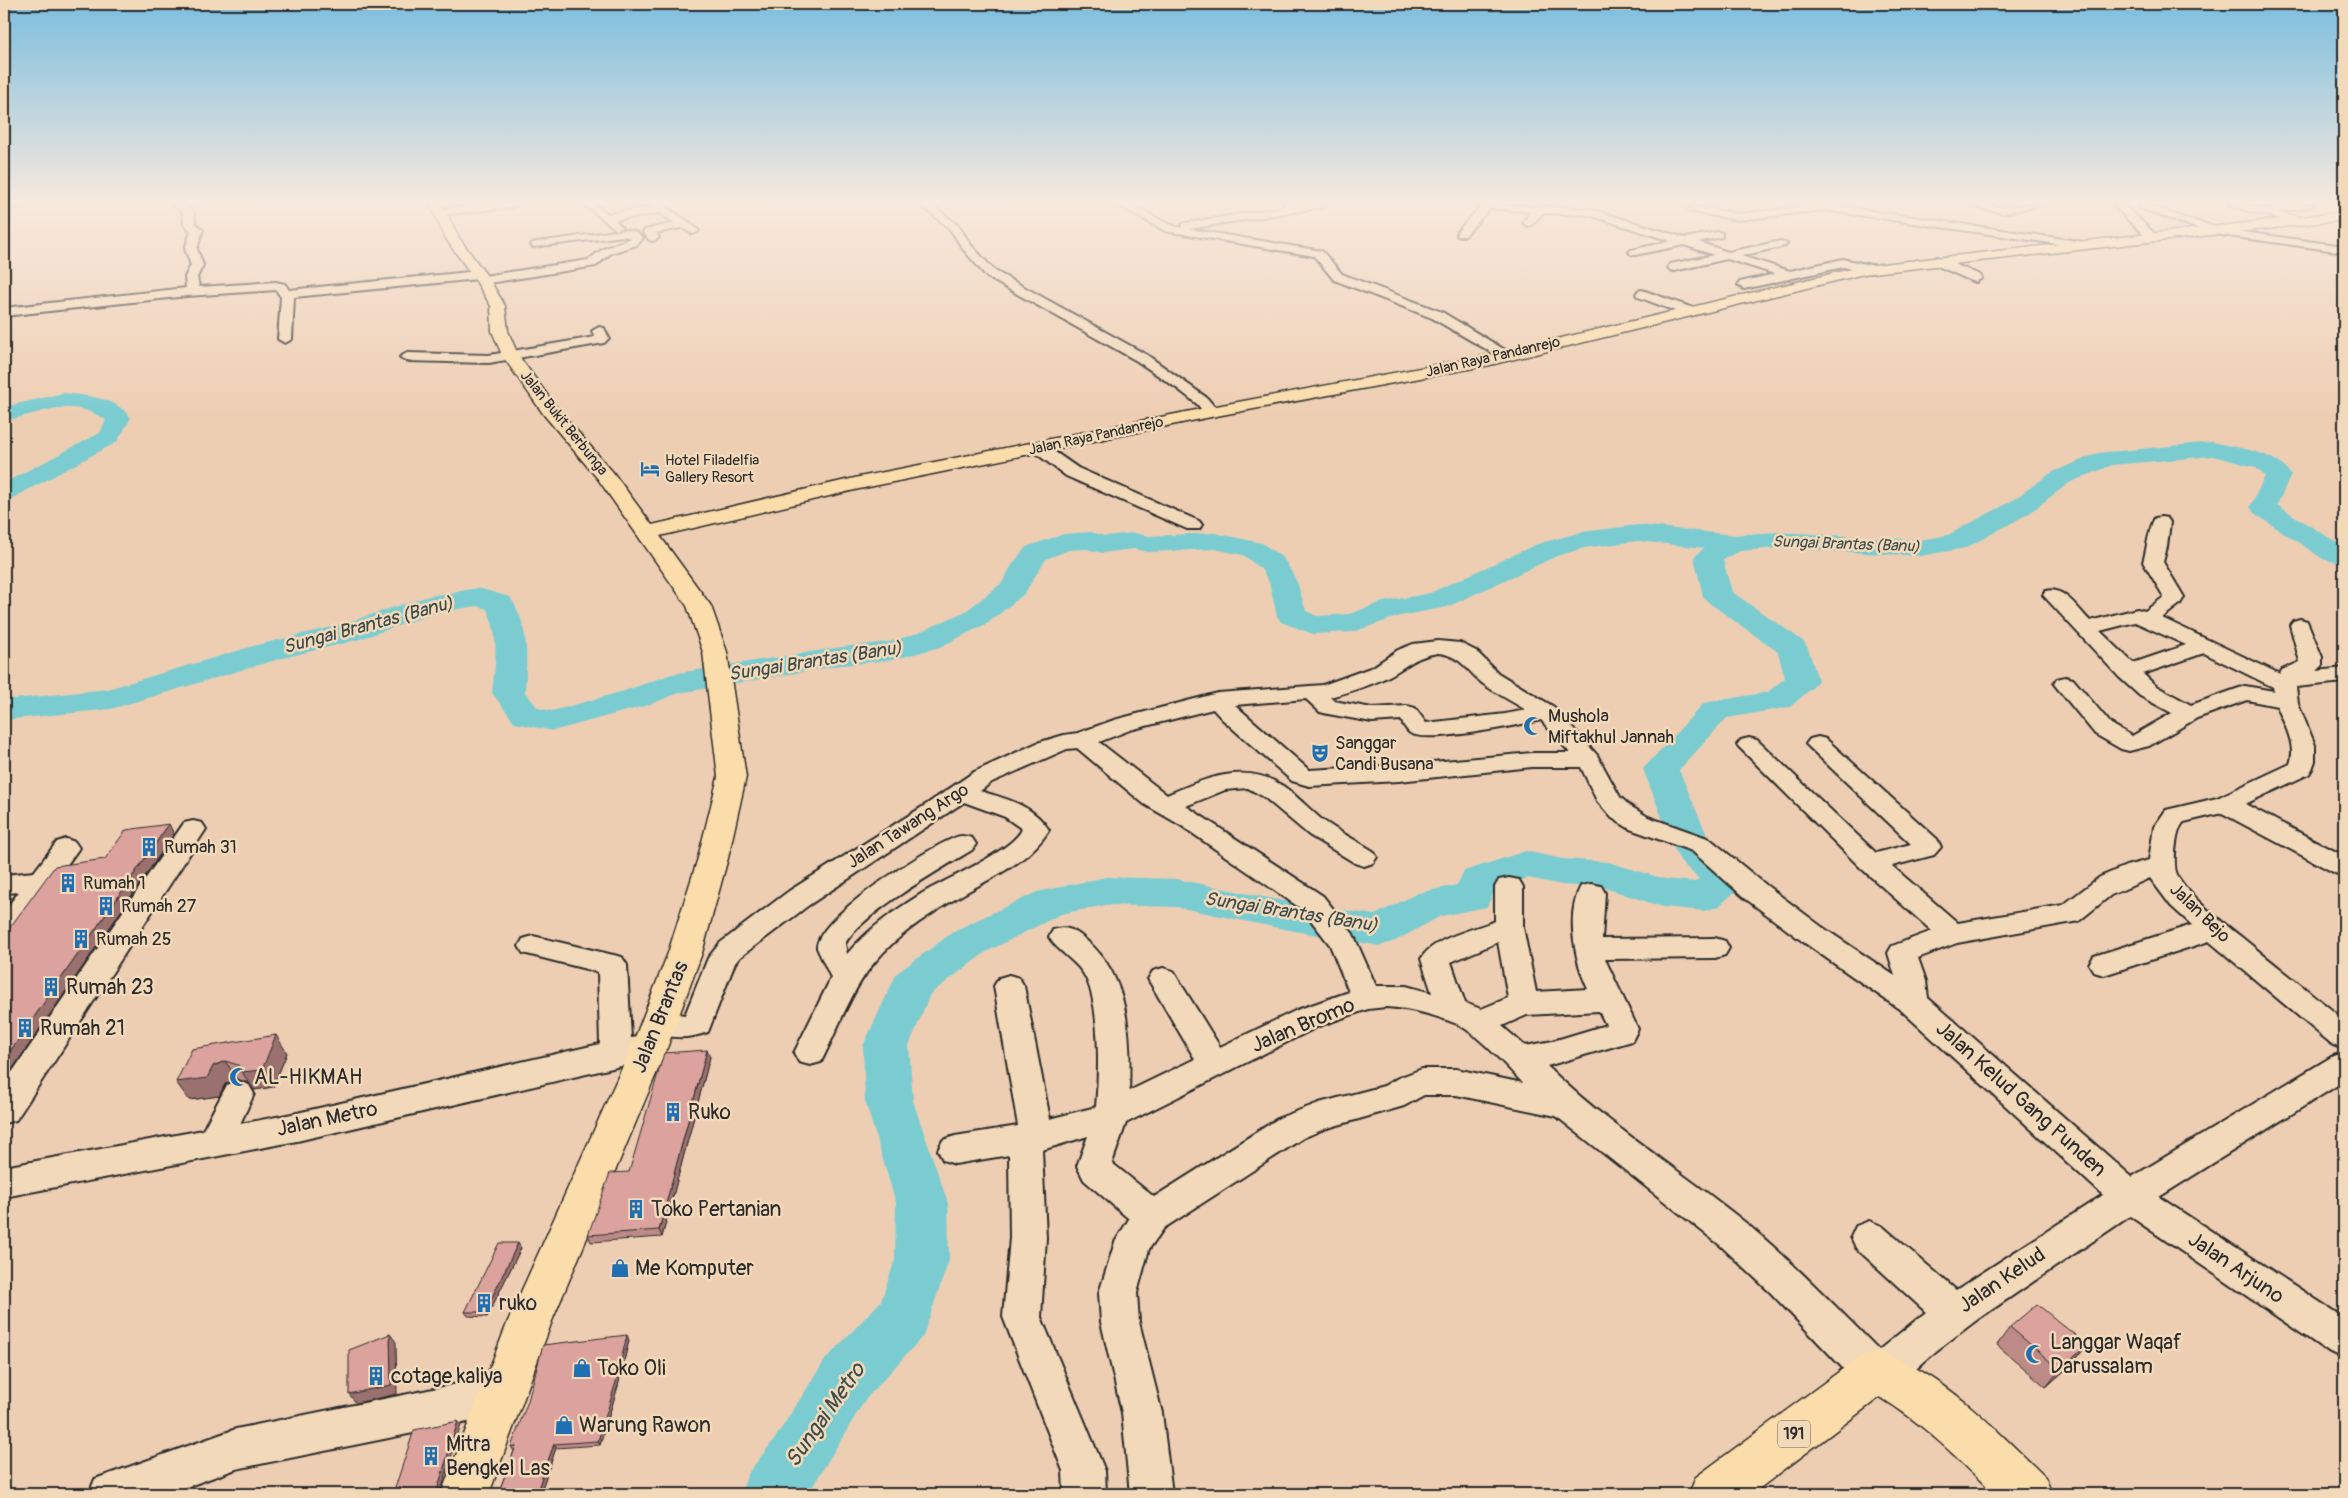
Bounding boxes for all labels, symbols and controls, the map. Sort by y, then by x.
street label: Jalan Raya Pandanrejo [1424,332,1562,382]
street label: Jalan Bukit Berbunga [516,367,612,479]
street label: Jalan Raya Pandanrejo [1027,412,1165,460]
place label: Hotel Filadelfia Gallery Resort [665,451,759,487]
hotel icon: Hotel Filadelfia Gallery Resort [639,458,661,480]
water label: Sungai Brantas (Banu) [1772,531,1921,557]
water label: Sungai Brantas (Banu) [280,591,456,659]
water label: Sungai Brantas (Banu) [727,635,904,687]
place label: Mushola Miftakhul Jannah [1548,705,1674,749]
mosque icon: Mushola Miftakhul Jannah [1522,715,1544,737]
place label: Sanggar Candi Busana [1335,732,1434,776]
theatre icon: Sanggar Candi Busana [1309,742,1331,764]
street label: Jalan Tawang Argo [843,778,973,874]
building icon: Rumah 31 [138,836,160,858]
place label: Rumah 31 [164,836,237,859]
building icon: Rumah 1 [57,872,79,894]
place label: Rumah 1 [83,872,146,895]
street label: Jalan Bejo [2165,878,2236,948]
water label: Sungai Brantas (Banu) [1203,886,1380,938]
building icon: Rumah 27 [95,895,117,917]
place label: Rumah 27 [121,895,197,918]
building icon: Rumah 25 [70,928,92,950]
place label: Rumah 25 [96,928,171,951]
street label: Jalan Brantas [625,957,695,1077]
place label: Rumah 23 [66,974,154,1001]
building icon: Rumah 23 [40,976,62,998]
street label: Jalan Bromo [1247,991,1359,1059]
place label: Rumah 21 [40,1015,125,1042]
street label: Jalan Kelud Gang Punden [1930,1015,2112,1183]
building icon: Rumah 21 [14,1017,36,1039]
place label: AL-HIKMAH [254,1064,362,1091]
mosque icon: AL-HIKMAH [228,1066,250,1088]
street label: Jalan Metro [274,1095,380,1143]
place label: Ruko [688,1099,731,1126]
building icon: Ruko [662,1101,684,1123]
place label: Toko Pertanian [651,1196,781,1223]
building icon: Toko Pertanian [625,1198,647,1220]
street label: Jalan Arjuno [2183,1226,2289,1310]
street label: Jalan Kelud [1953,1241,2051,1319]
place label: Me Komputer [635,1255,754,1282]
shop icon: Me Komputer [609,1257,631,1279]
place label: ruko [499,1290,537,1317]
building icon: ruko [473,1292,495,1314]
place label: Langgar Waqaf Darussalam [2050,1329,2182,1380]
mosque icon: Langgar Waqaf Darussalam [2024,1343,2046,1365]
place label: Toko Oli [597,1355,666,1382]
water label: Sungai Metro [779,1356,872,1473]
shop icon: Toko Oli [571,1357,593,1379]
place label: cotage kaliya [391,1363,503,1390]
building icon: cotage kaliya [365,1365,387,1387]
place label: Warung Rawon [579,1412,711,1439]
shop icon: Warung Rawon [553,1414,575,1436]
road number: 191 [1778,1420,1810,1448]
place label: Mitra Bengkel Las [446,1431,551,1482]
building icon: Mitra Bengkel Las [420,1445,442,1467]

